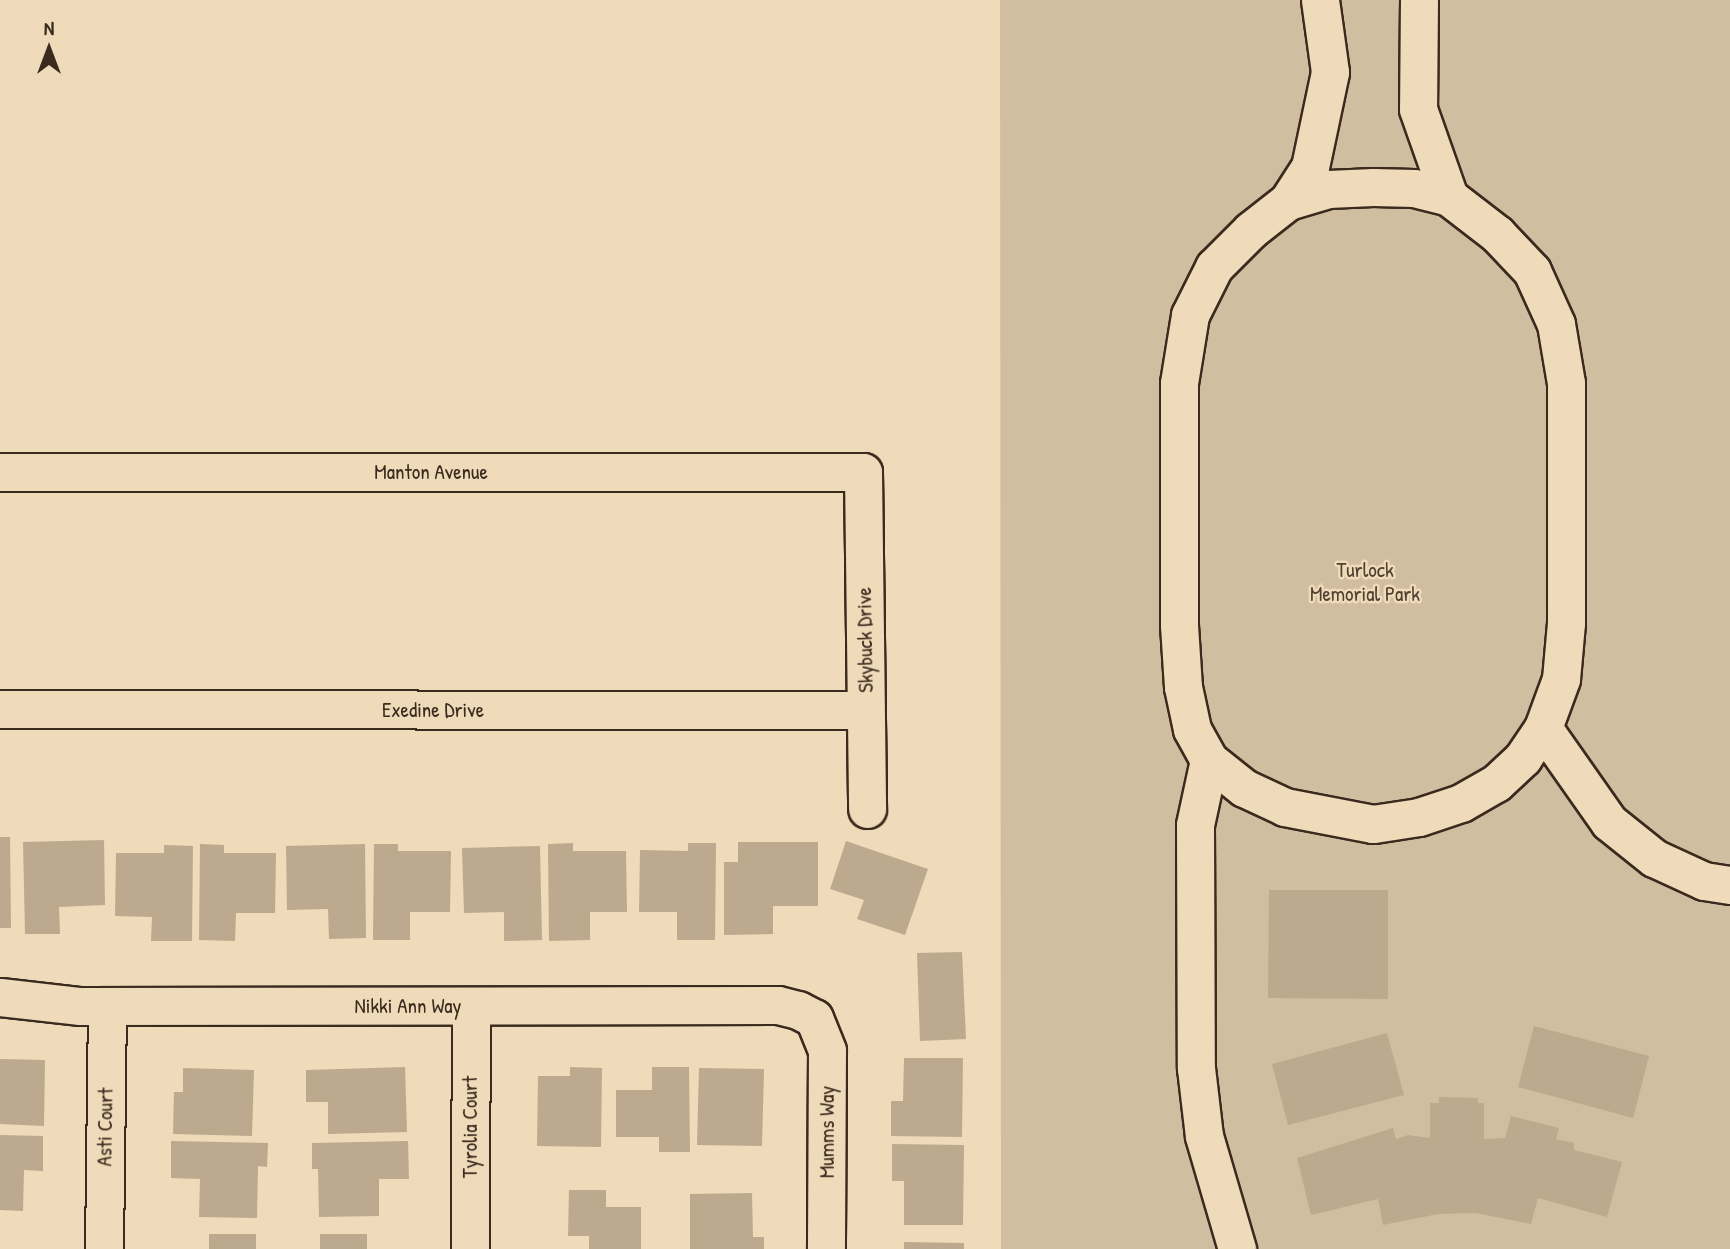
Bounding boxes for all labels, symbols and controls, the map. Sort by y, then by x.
north arrow [14,14,84,84]
text: N [44,15,54,41]
street label: Manton Avenue [374,459,488,485]
park label: Turlock Memorial Park [1310,557,1420,607]
street label: Skybuck Drive [851,587,879,693]
street label: Exedine Drive [382,697,484,723]
street label: Nikki Ann Way [355,993,461,1019]
street label: Tyrolia Court [457,1076,483,1178]
street label: Mumms Way [814,1086,840,1178]
street label: Asti Court [92,1087,118,1167]

